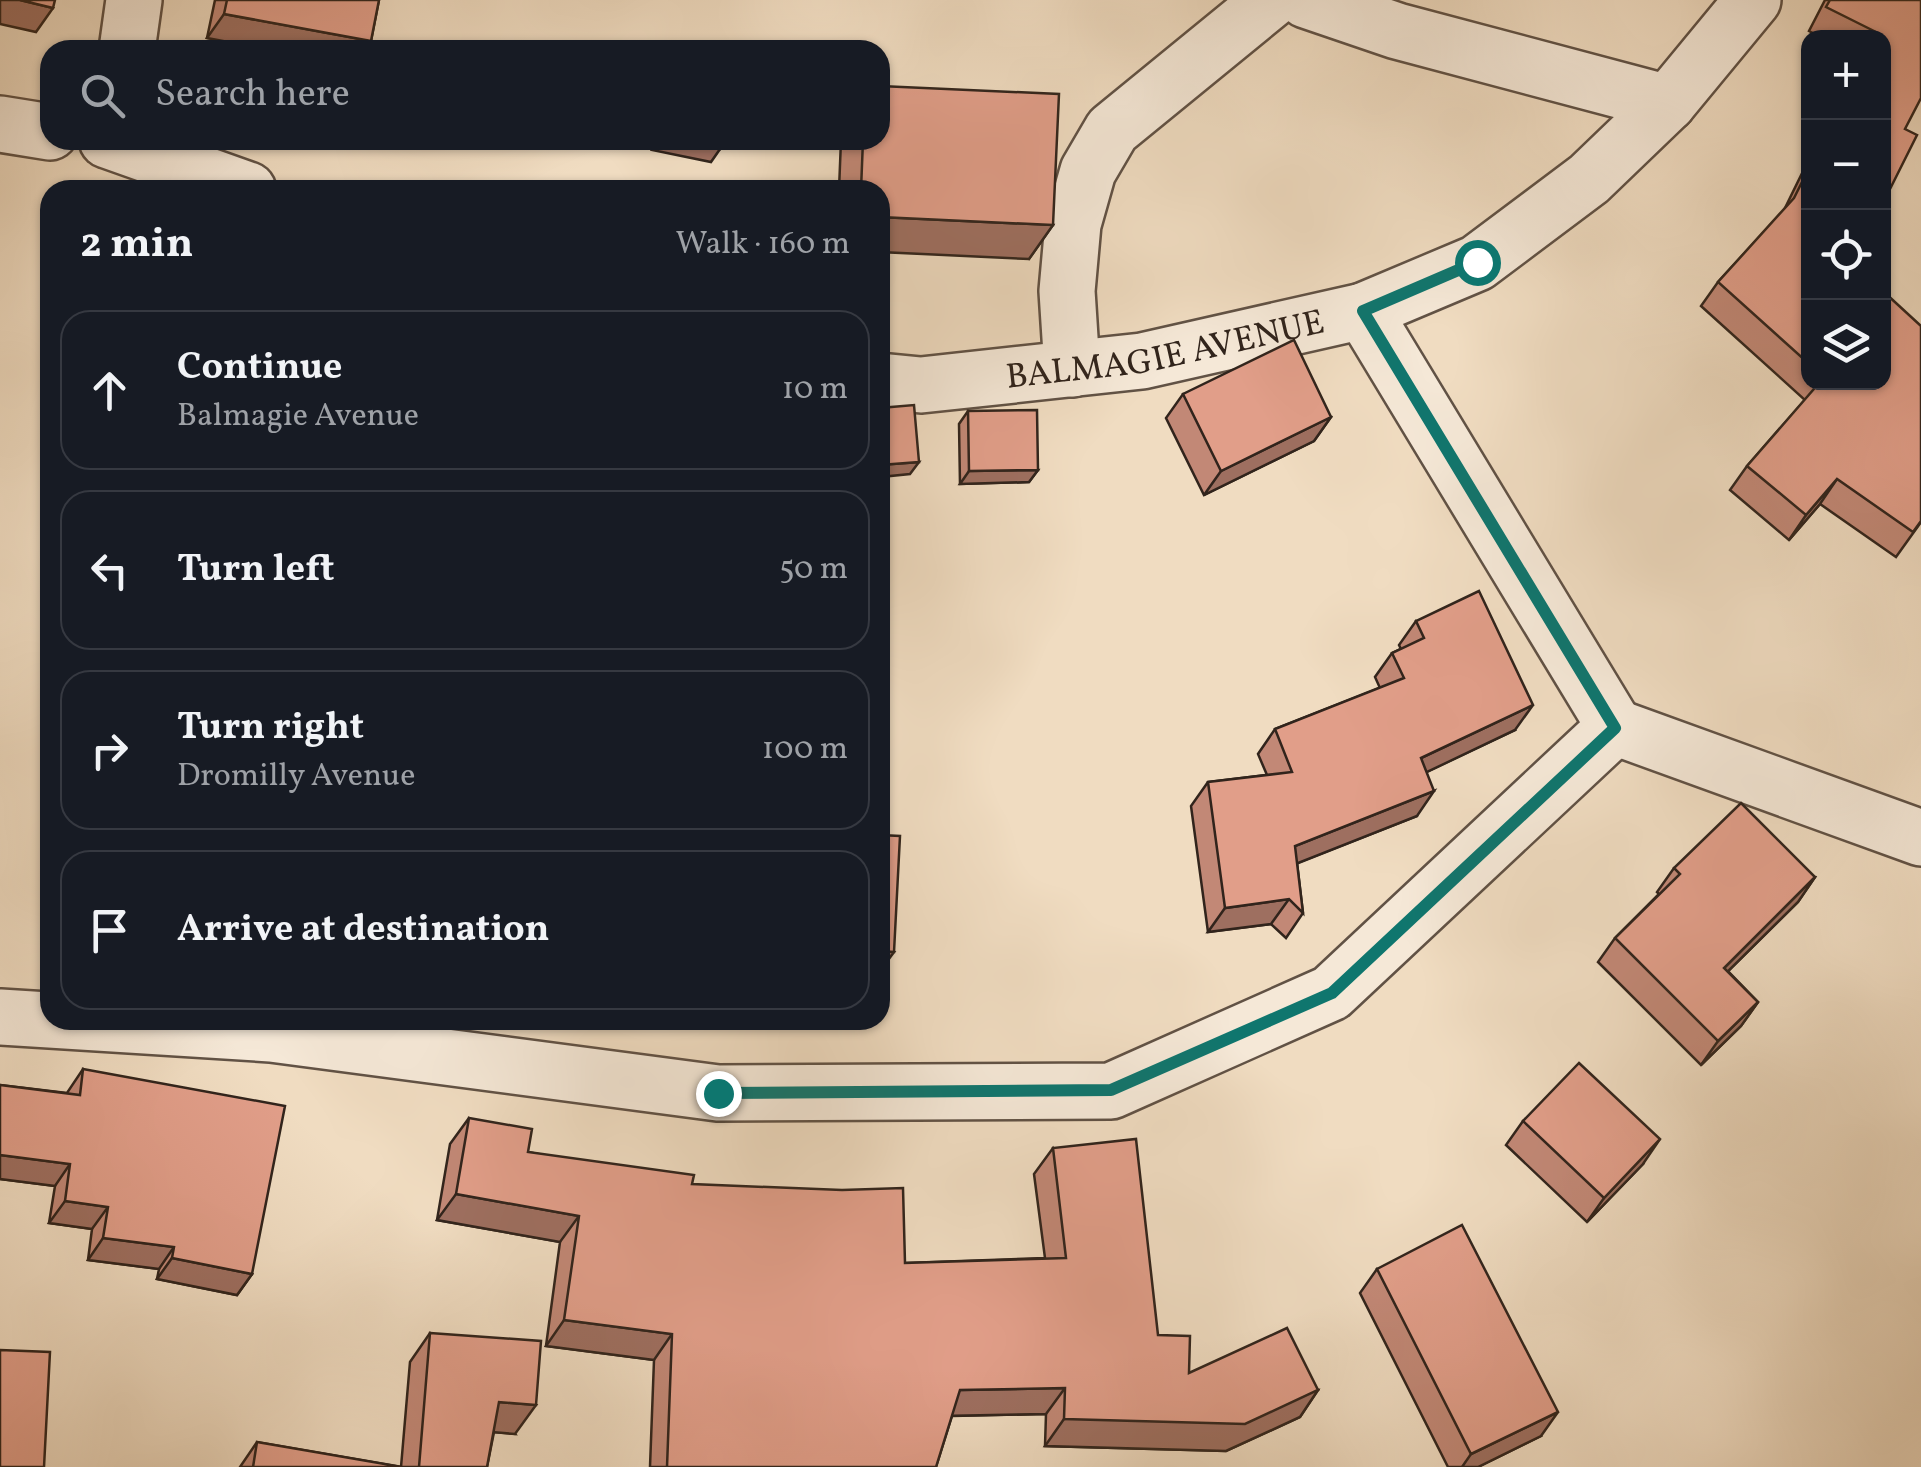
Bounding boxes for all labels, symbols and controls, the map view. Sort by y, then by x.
map controls [1801,30,1891,390]
button: + [1801,30,1891,120]
search box [40,40,890,150]
icon: search [75,68,130,123]
text: Search here [155,69,350,122]
button: − [1801,120,1891,210]
button: locate [1801,210,1891,300]
text: 2 min [80,216,193,275]
text: Walk · 160 m [676,223,850,267]
route start [1455,240,1501,286]
street label: BALMAGIE AVENUE [1004,300,1329,403]
button: layers [1801,300,1891,390]
text: Continue [177,342,342,395]
icon: ahead [82,363,137,418]
text: 10 m [782,368,848,412]
text: Balmagie Avenue [177,395,419,439]
icon: left [82,543,137,598]
text: Turn left [177,544,334,597]
text: 50 m [779,548,848,592]
text: Turn right [177,702,364,755]
icon: right [82,723,137,778]
text: 100 m [762,728,848,772]
text: Dromilly Avenue [177,755,415,799]
icon: arrive [82,903,137,958]
text: Arrive at destination [177,904,550,957]
route end [696,1071,742,1117]

